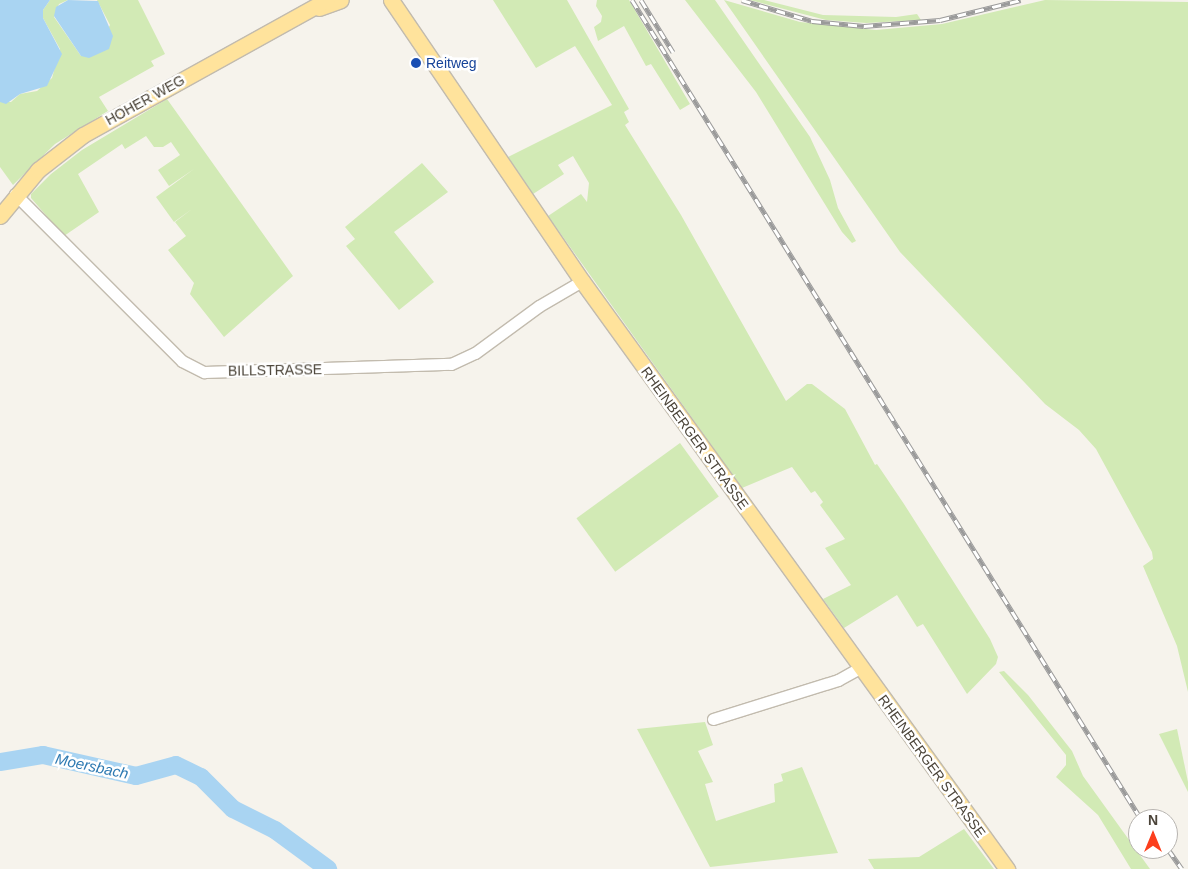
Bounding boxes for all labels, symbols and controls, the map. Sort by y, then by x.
place label: Reitweg [426,55,477,71]
marker: Reitweg [410,57,422,69]
street label: HOHER WEG [102,71,188,129]
street label: BILLSTRASSE [228,361,322,379]
street label: RHEINBERGER STRASSE [638,364,752,512]
street label: RHEINBERGER STRASSE [875,692,989,840]
water label: Moersbach [54,749,130,783]
north arrow [1128,809,1178,859]
text: N [1148,812,1158,828]

